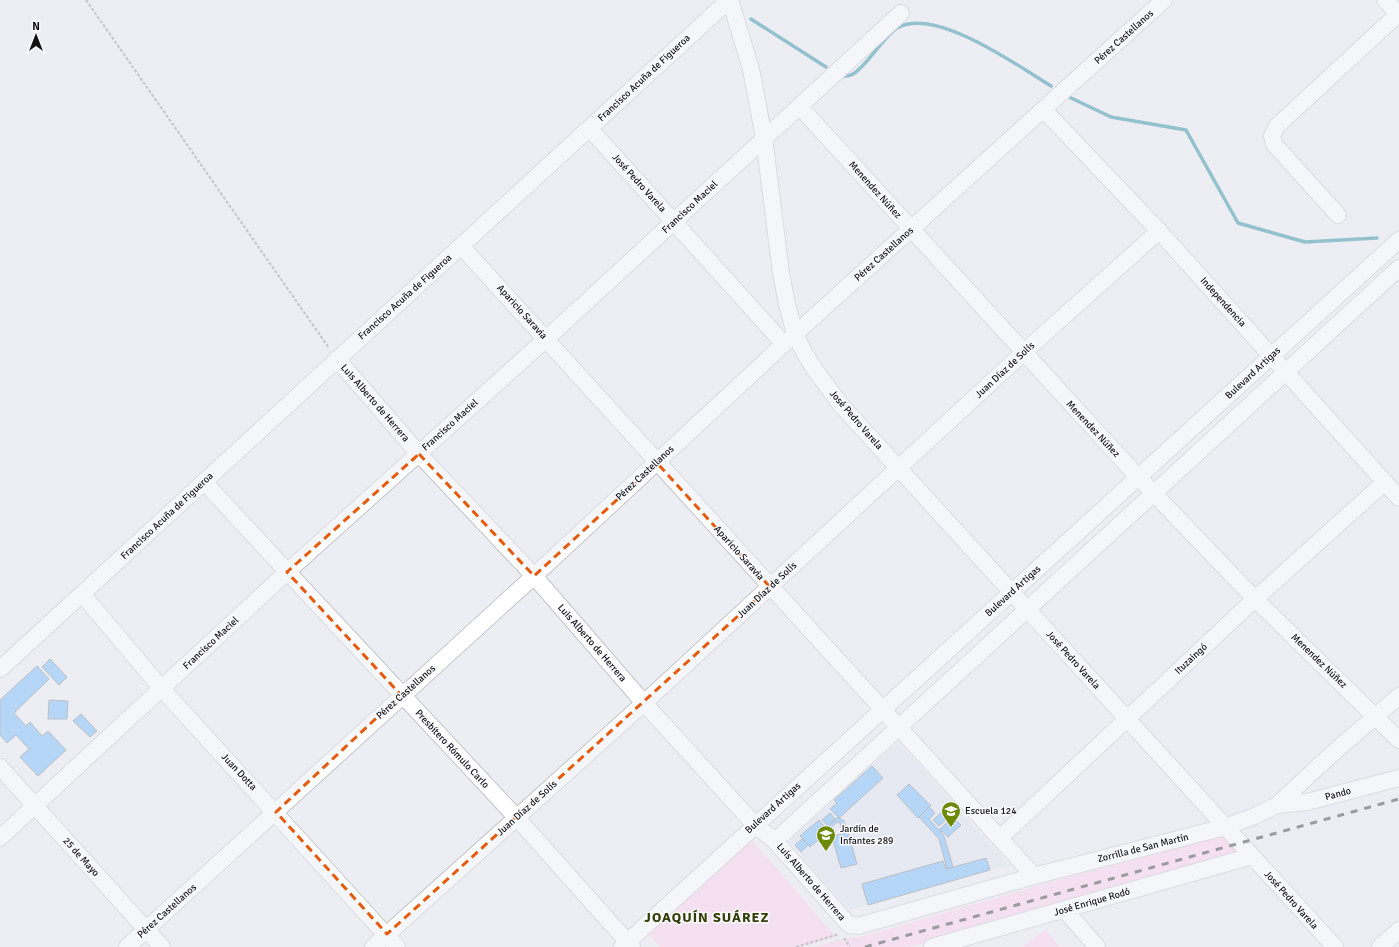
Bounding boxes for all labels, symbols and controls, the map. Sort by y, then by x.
street label: Pérez Castellanos [1092,7,1156,67]
north arrow [16,16,56,56]
text: N [32,20,40,33]
street label: Francisco Acuña de Figueroa [595,32,693,124]
street label: José Pedro Varela [610,151,668,215]
street label: Menendez Núñez [846,159,904,222]
street label: Francisco Maciel [660,178,720,236]
street label: Pérez Castellanos [852,224,916,284]
street label: Francisco Acuña de Figueroa [356,252,454,342]
street label: Independencia [1198,275,1248,329]
street label: Aparicio Saravia [494,282,550,342]
street label: Juan Díaz de Solís [973,339,1038,401]
street label: Bulevard Artigas [1223,344,1283,402]
street label: Luis Alberto de Herrera [338,362,412,444]
street label: José Pedro Varela [827,388,885,452]
street label: Francisco Maciel [419,397,481,453]
street label: Menendez Núñez [1064,398,1123,460]
street label: Pérez Castellanos [613,443,677,503]
street label: Francisco Acuña de Figueroa [118,470,216,562]
street label: Aparicio Saravia [711,523,767,583]
street label: Juan Díaz de Solís [735,559,800,621]
street label: Bulevard Artigas [983,562,1044,619]
street label: Luis Alberto de Herrera [555,602,629,684]
street label: Francisco Maciel [181,614,241,672]
street label: José Pedro Varela [1044,628,1102,692]
street label: Menendez Núñez [1289,631,1350,691]
street label: Ituzaingó [1172,641,1210,677]
street label: Pérez Castellanos [374,662,438,722]
street label: Presbítero Rómulo Carlo [412,707,492,791]
street label: Juan Dotta [219,751,259,793]
street label: Juan Díaz de Solís [494,777,560,838]
street label: Bulevard Artigas [743,779,804,836]
street label: Pando [1324,785,1352,803]
school or university icon: Escuela 124 [940,800,962,828]
place label: Escuela 124 [965,805,1017,817]
place label: Jardín de Infantes 289 [840,823,893,847]
school or university icon: Jardín de Infantes 289 [815,824,837,852]
street label: Zorrilla de San Martín [1096,831,1190,865]
street label: 25 de Mayo [60,835,102,879]
street label: Luis Alberto de Herrera [774,841,848,923]
street label: José Pedro Varela [1262,868,1320,932]
street label: Pérez Castellanos [135,881,199,941]
street label: José Enrique Rodó [1053,885,1131,919]
district label: JOAQUÍN SUÁREZ [644,909,770,926]

